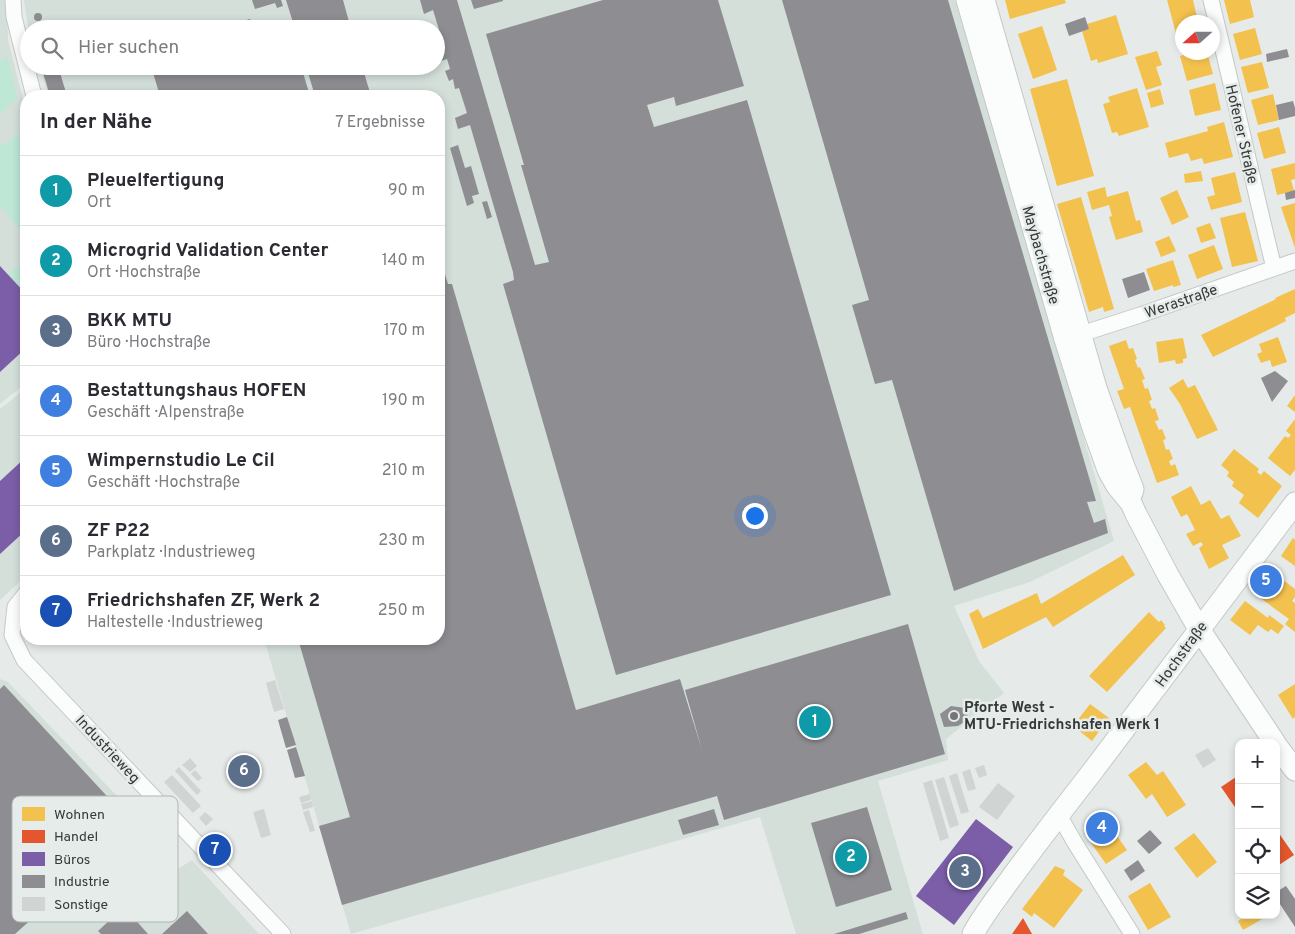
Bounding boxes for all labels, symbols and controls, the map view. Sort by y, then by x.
north arrow [1175,15,1220,60]
search box [20,20,445,75]
icon: search [38,34,66,62]
text: Hier suchen [78,36,179,60]
street label: Hofener Straße [1220,83,1261,186]
text: In der Nähe [40,109,152,136]
text: 7 Ergebnisse [335,113,425,133]
text: Pleuelfertigung [87,169,225,193]
text: 1 [53,181,59,201]
text: 90 m [388,181,425,201]
text: Ort [87,193,111,213]
street label: Maybachstraße [1016,204,1063,307]
text: Microgrid Validation Center [87,239,328,263]
text: 2 [51,251,61,271]
text: 140 m [382,251,425,271]
text: Ort · Hochstraße [87,263,201,283]
street label: Werastraße [1143,281,1220,324]
text: BKK MTU [87,309,172,333]
text: 3 [51,321,61,341]
text: 170 m [384,321,425,341]
text: Büro · Hochstraße [87,333,211,353]
text: Bestattungshaus HOFEN [87,379,306,403]
text: 4 [51,391,61,411]
text: 190 m [382,391,425,411]
text: Geschäft · Alpenstraße [87,403,244,423]
text: Wimpernstudio Le Cil [87,449,275,473]
text: 5 [51,461,61,481]
text: 210 m [382,461,425,481]
text: Geschäft · Hochstraße [87,473,240,493]
your location [742,503,768,529]
text: ZF P22 [87,519,150,543]
text: 6 [51,531,61,551]
text: 230 m [378,531,425,551]
text: Parkplatz · Industrieweg [87,543,255,563]
pin: 5 [1250,562,1282,600]
text: Friedrichshafen ZF, Werk 2 [87,589,320,613]
text: 7 [52,601,60,621]
text: 250 m [378,601,425,621]
text: Haltestelle · Industrieweg [87,613,263,633]
street label: Hochstraße [1152,618,1212,692]
place label: Pforte West - MTU-Friedrichshafen Werk 1 [964,699,1160,735]
pin: 1 [799,703,831,741]
marker: Pforte West - MTU-Friedrichshafen Werk 1 [948,710,960,722]
street label: Industrieweg [70,712,143,788]
map controls [1235,739,1280,919]
button: + [1235,739,1280,784]
pin: 6 [228,752,260,790]
button: − [1235,784,1280,829]
legend [12,796,178,922]
text: Wohnen [54,807,105,824]
pin: 4 [1086,809,1118,847]
text: Handel [54,829,98,846]
button: locate [1235,829,1280,874]
pin: 7 [199,831,231,869]
pin: 2 [835,838,867,876]
text: Büros [54,852,90,869]
pin: 3 [949,853,981,891]
text: Industrie [54,874,109,891]
button: layers [1235,874,1280,919]
text: Sonstige [54,897,108,914]

